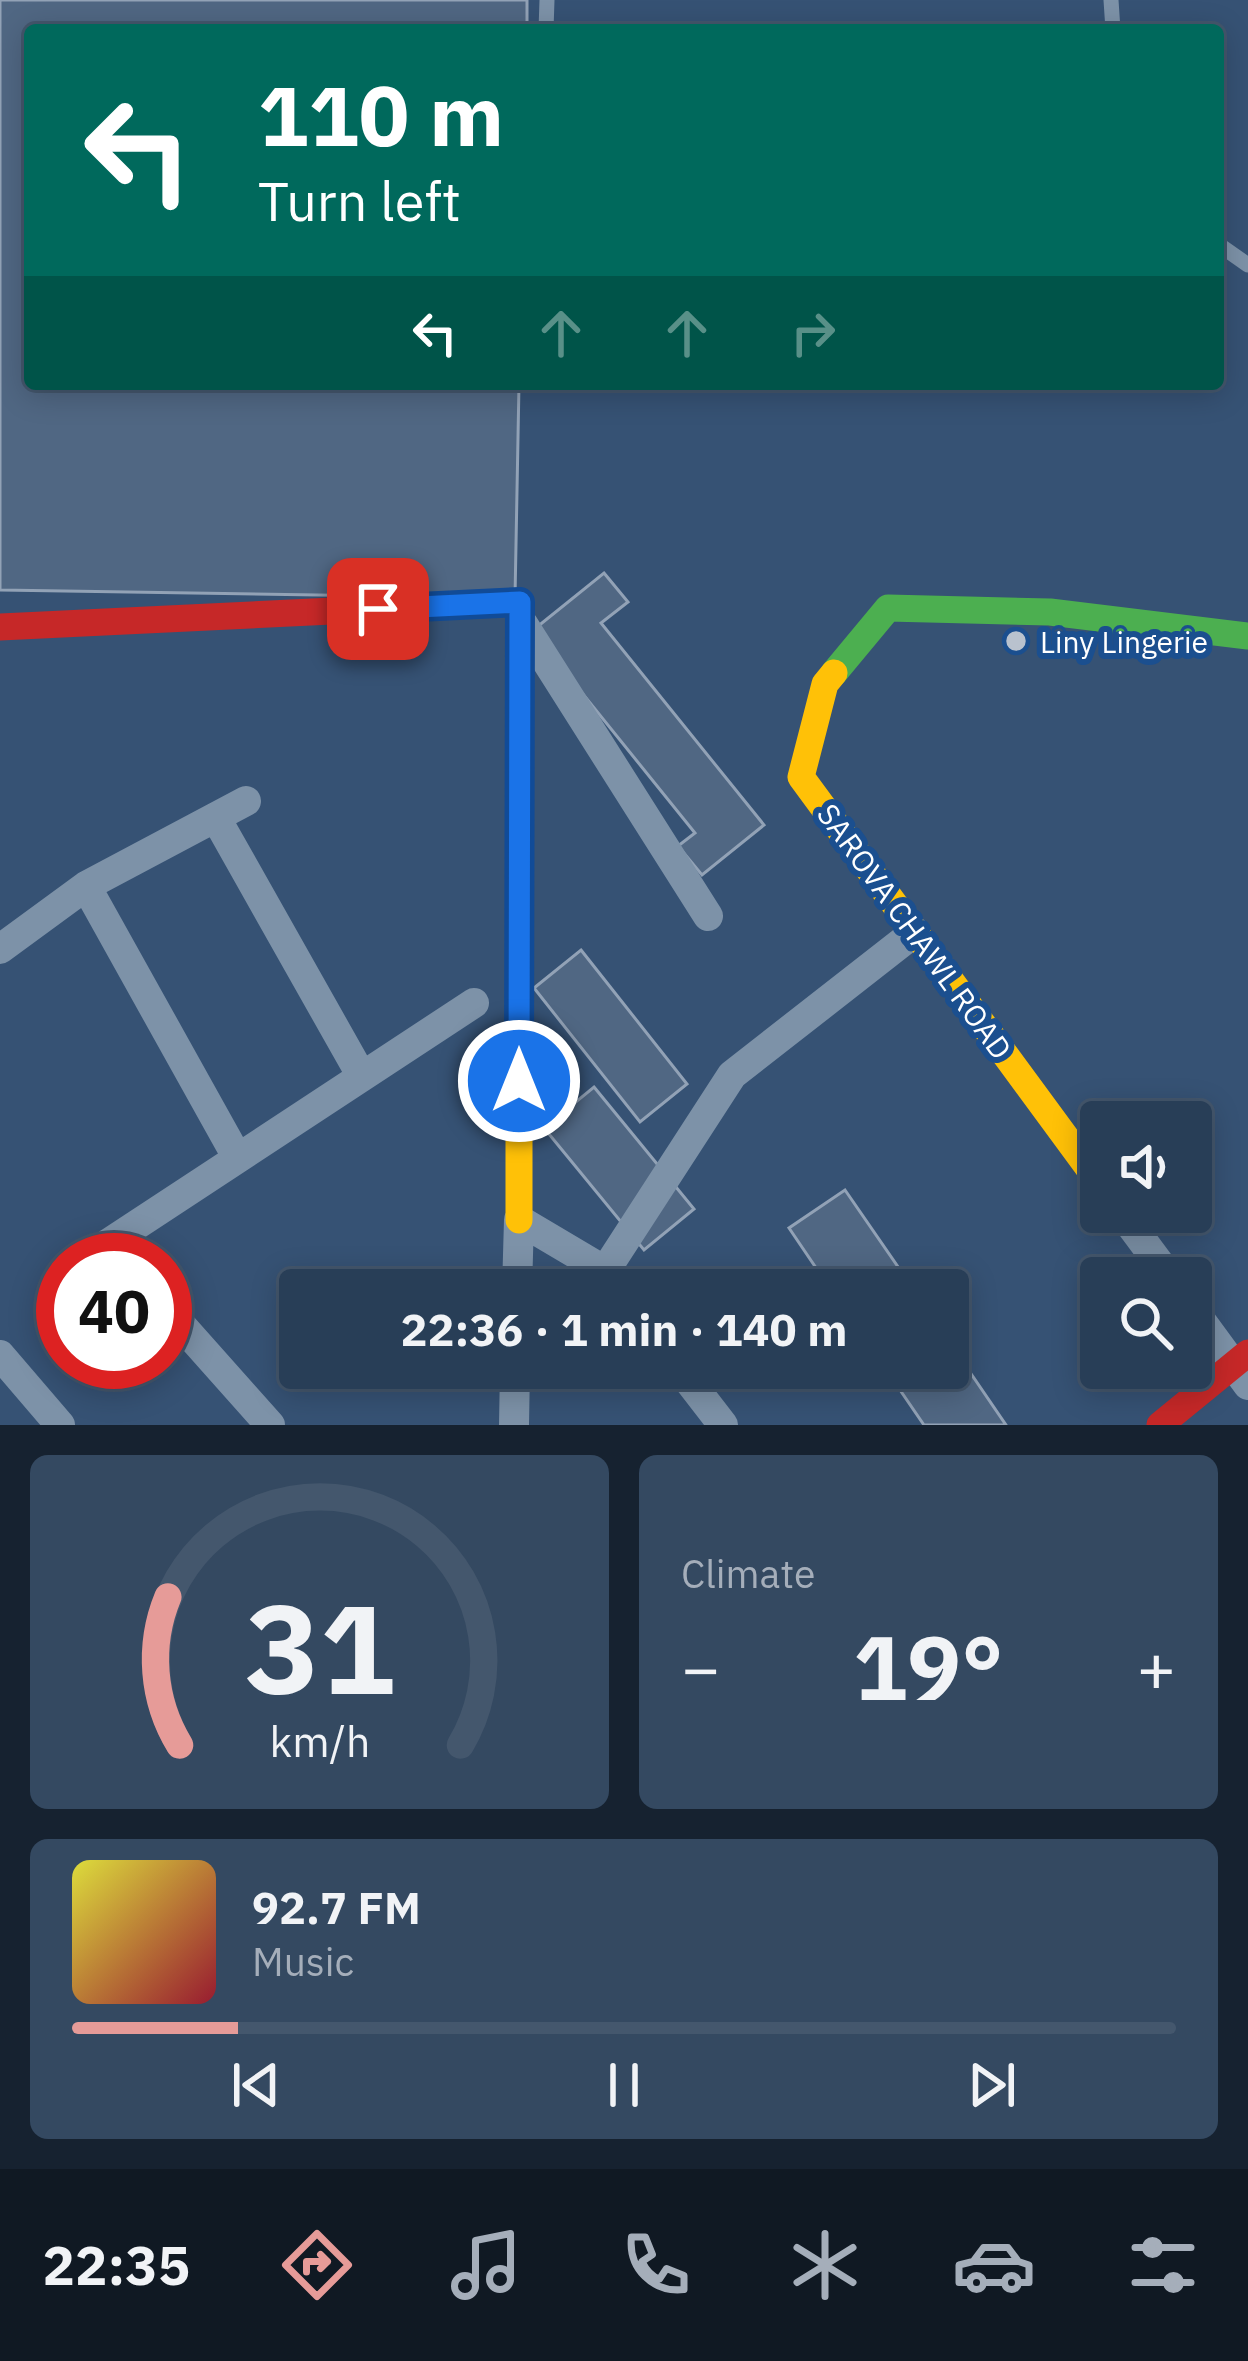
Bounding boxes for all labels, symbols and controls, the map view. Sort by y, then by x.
text: 110 m [258,60,504,169]
icon: left [60,72,216,228]
text: Turn left [258,166,461,236]
icon: left [402,300,468,366]
icon: ahead [528,300,594,366]
icon: ahead [654,300,720,366]
icon: right [780,300,846,366]
pin [327,558,429,660]
icon: arrive [345,576,411,642]
place label: Liny Lingerie [1040,622,1208,661]
marker: Liny Lingerie [1003,628,1029,654]
street label: SAROVA CHAWL ROAD [809,795,1021,1067]
position arrow [456,1018,582,1144]
map controls [1080,1101,1212,1389]
button: sound [1080,1101,1212,1233]
speed limit sign: 40 [36,1233,192,1389]
button: search [1080,1257,1212,1389]
text: 22:36 · 1 min · 140 m [401,1300,847,1358]
text: Climate [681,1548,815,1599]
text: 31 [245,1566,394,1728]
text: 19° [853,1608,1004,1725]
text: − [681,1624,721,1710]
text: + [1136,1624,1176,1710]
text: km/h [269,1713,370,1769]
text: 92.7 FM [252,1878,421,1936]
text: Music [252,1936,354,1987]
icon: previous [223,2052,289,2118]
icon: pause [591,2052,657,2118]
icon: next [959,2052,1025,2118]
icon: directions [275,2223,359,2307]
icon: music [444,2223,528,2307]
icon: phone [614,2223,698,2307]
icon: climate [783,2223,867,2307]
icon: car [952,2223,1036,2307]
icon: filters [1121,2223,1205,2307]
text: 22:35 [43,2230,190,2300]

